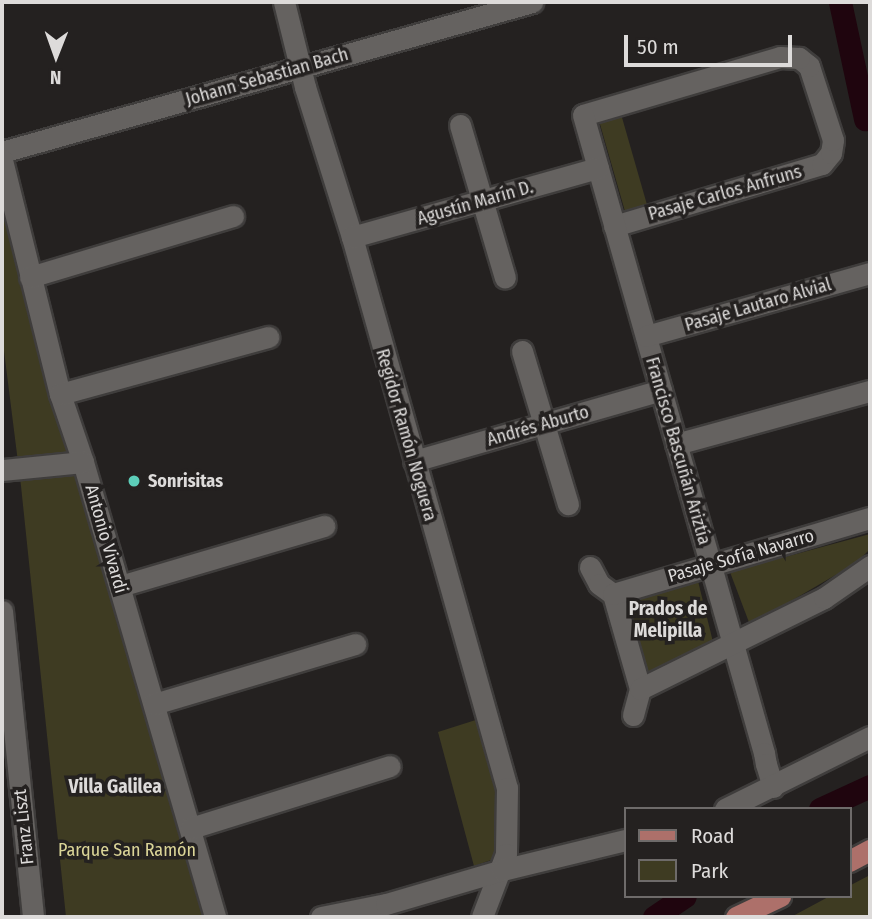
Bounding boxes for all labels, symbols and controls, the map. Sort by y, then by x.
north arrow [21,21,91,91]
scale bar [627,21,795,65]
text: 50 m [637,34,679,60]
street label: Johann Sebastian Bach [183,43,351,111]
text: N [50,66,62,89]
street label: Pasaje Carlos Anfruns [646,161,804,225]
street label: Agustín Marín D. [415,176,535,230]
street label: Pasaje Lautaro Alvial [682,274,834,336]
street label: Regidor Ramón Noguera [371,346,441,524]
street label: Francisco Bascuñán Ariztía [641,355,715,547]
street label: Andrés Aburto [485,401,591,451]
place label: Sonrisitas [148,470,223,492]
marker: Sonrisitas [126,473,142,489]
street label: Antonio Vivardi [80,482,132,596]
street label: Pasaje Sofía Navarro [665,525,817,587]
district label: Prados de Melipilla [629,598,707,642]
district label: Villa Galilea [68,776,162,798]
street label: Franz Liszt [9,788,39,866]
legend [624,807,851,898]
text: Road [691,823,735,849]
park label: Parque San Ramón [58,839,196,861]
text: Park [691,858,728,884]

